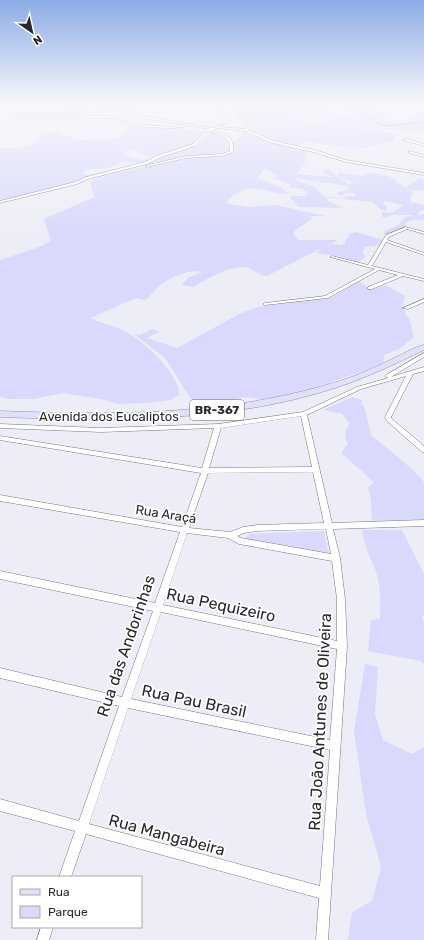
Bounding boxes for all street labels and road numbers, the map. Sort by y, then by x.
road number: BR-367 [190,400,244,420]
street label: Avenida dos Eucaliptos [39,409,179,424]
street label: Rua Araçá [134,502,198,526]
street label: Rua das Andorinhas [93,573,159,719]
street label: Rua Pequizeiro [165,584,277,626]
street label: Rua João Antunes de Oliveira [305,613,335,831]
street label: Rua Pau Brasil [140,681,248,721]
street label: Rua Mangabeira [107,810,227,860]

